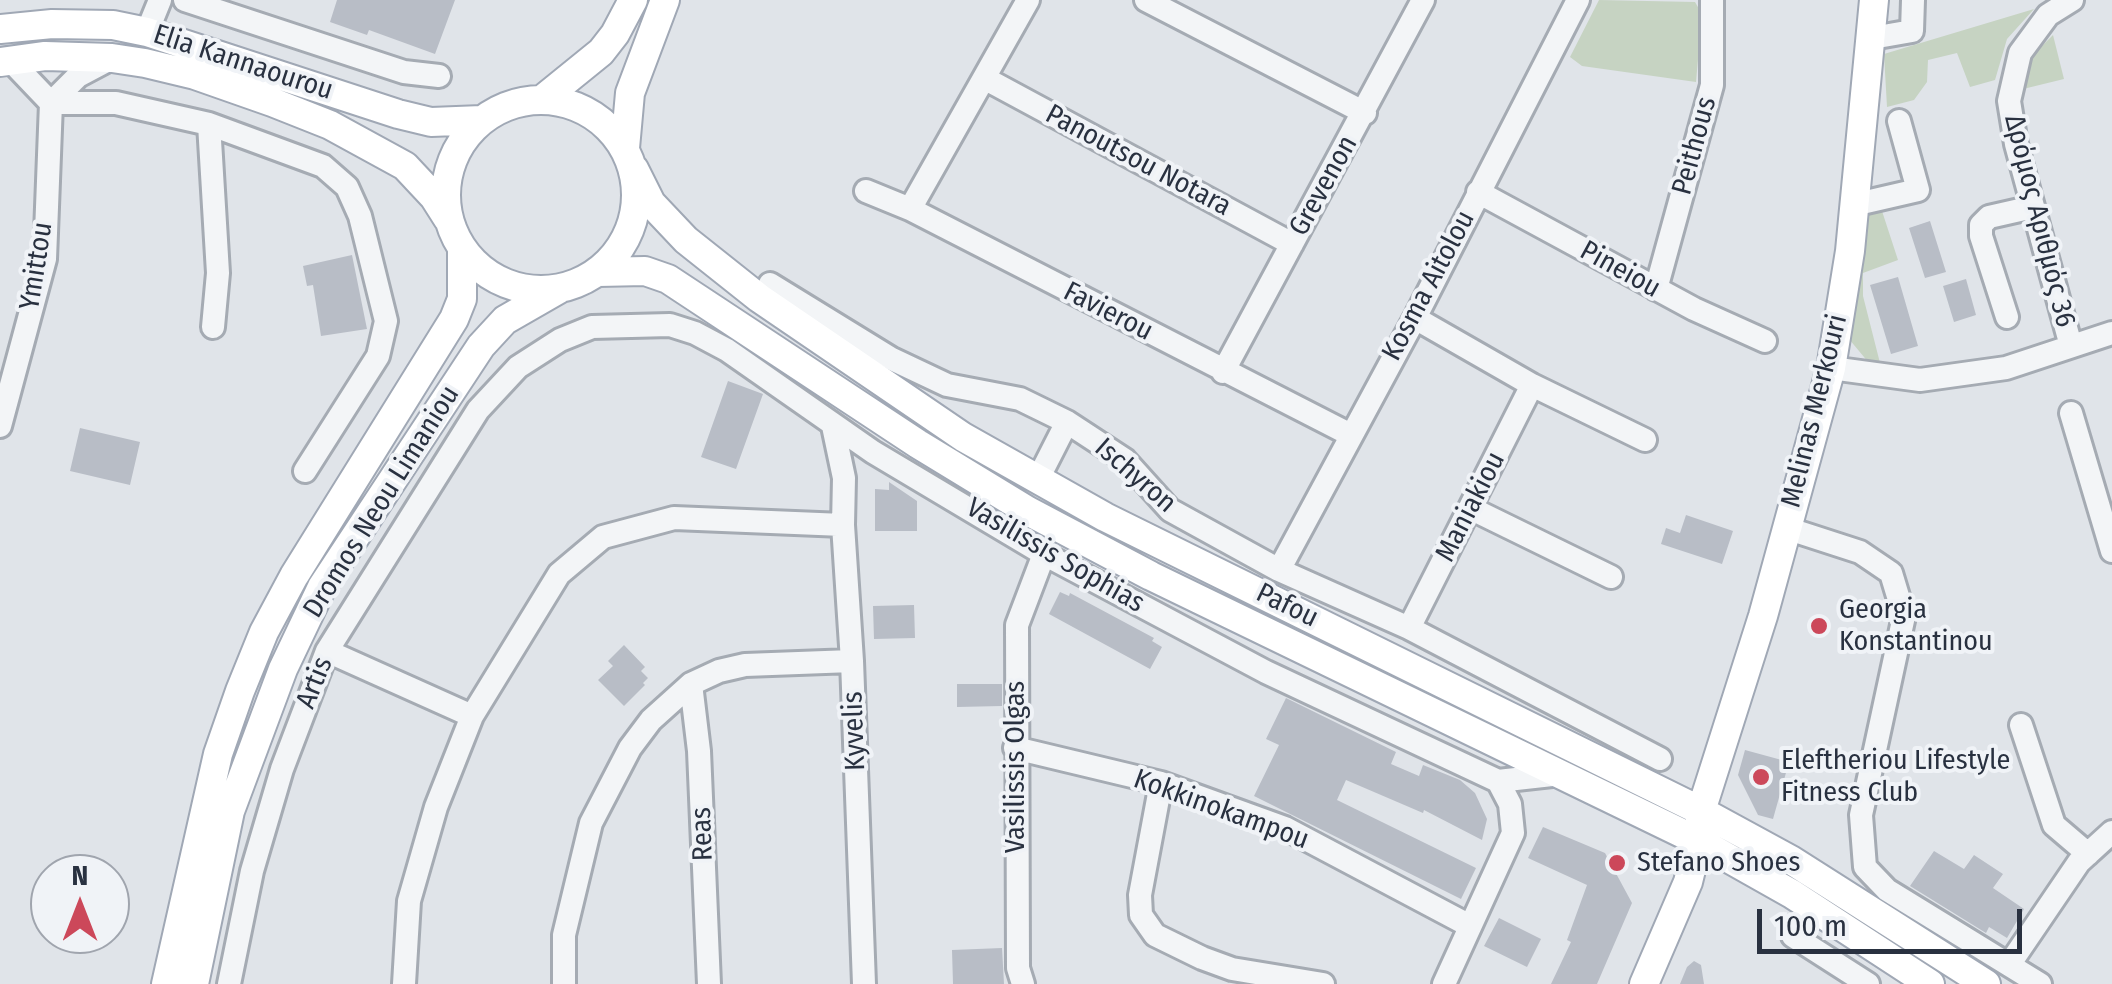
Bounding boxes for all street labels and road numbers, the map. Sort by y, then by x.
street label: Elia Kannaourou [149,18,337,108]
street label: Peithous [1666,93,1724,199]
street label: Panoutsou Notara [1040,98,1236,224]
street label: Δρόμος Αριθμός 36 [1996,111,2082,331]
street label: Grevenon [1283,130,1365,242]
street label: Kosma Aitolou [1375,205,1483,367]
street label: Ymittou [13,220,61,312]
street label: Pineiou [1574,234,1666,306]
street label: Favierou [1058,275,1158,349]
street label: Melinas Merkouri [1775,311,1855,511]
street label: Dromos Neou Limaniou [297,380,467,624]
street label: Ischyron [1087,432,1183,520]
street label: Maniakiou [1429,447,1513,567]
street label: Vasilissis Sophias [960,491,1150,621]
street label: Pafou [1251,577,1323,635]
street label: Artis [290,652,340,714]
street label: Vasilissis Olgas [999,681,1033,853]
street label: Kyvelis [837,691,873,771]
street label: Kokkinokampou [1129,763,1313,857]
street label: Reas [685,806,721,862]

